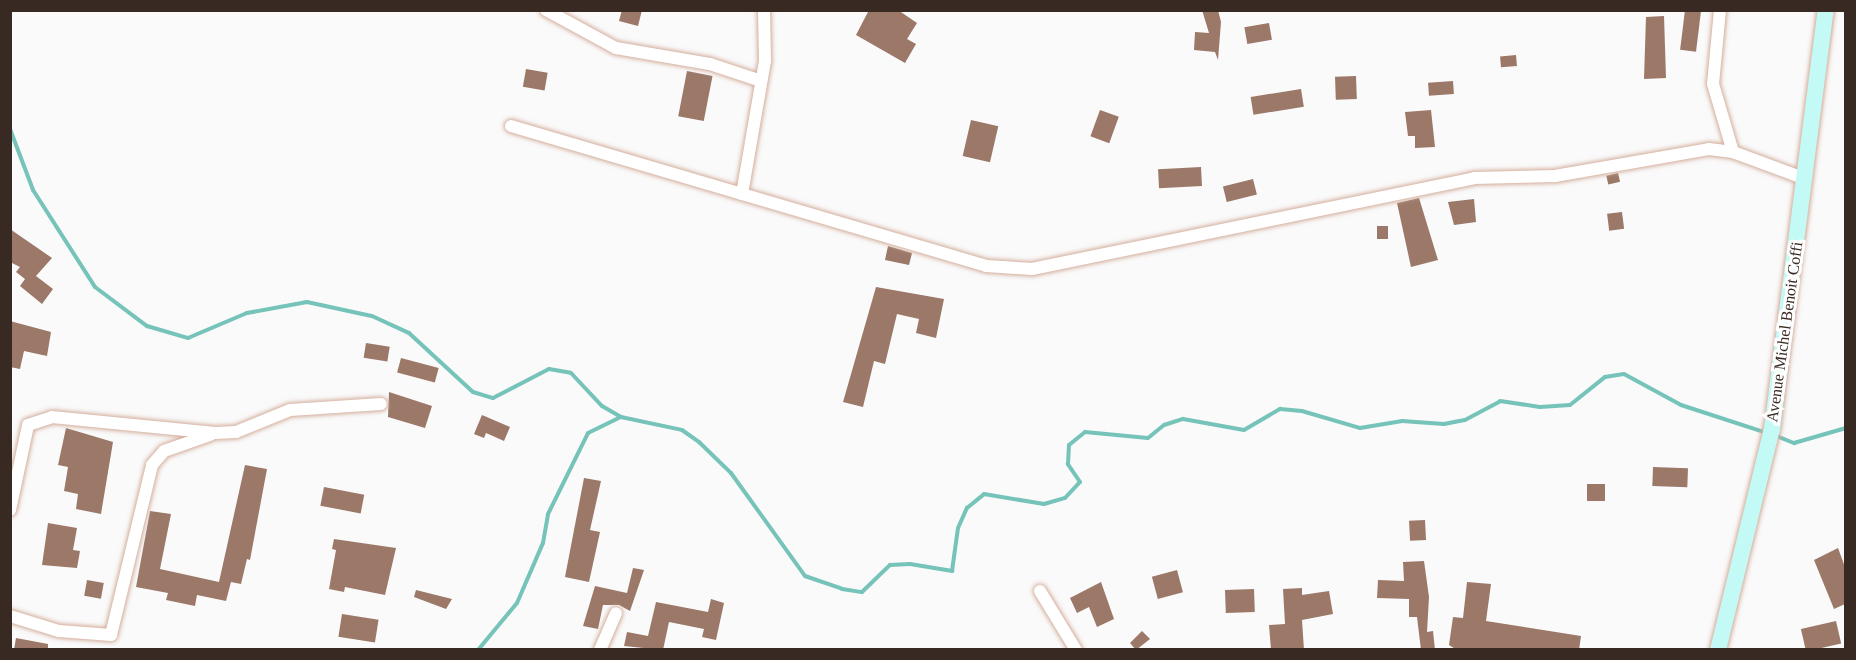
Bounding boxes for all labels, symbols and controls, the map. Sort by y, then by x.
street label: Avenue Michel Benoit Coffi [1763,241,1807,423]

